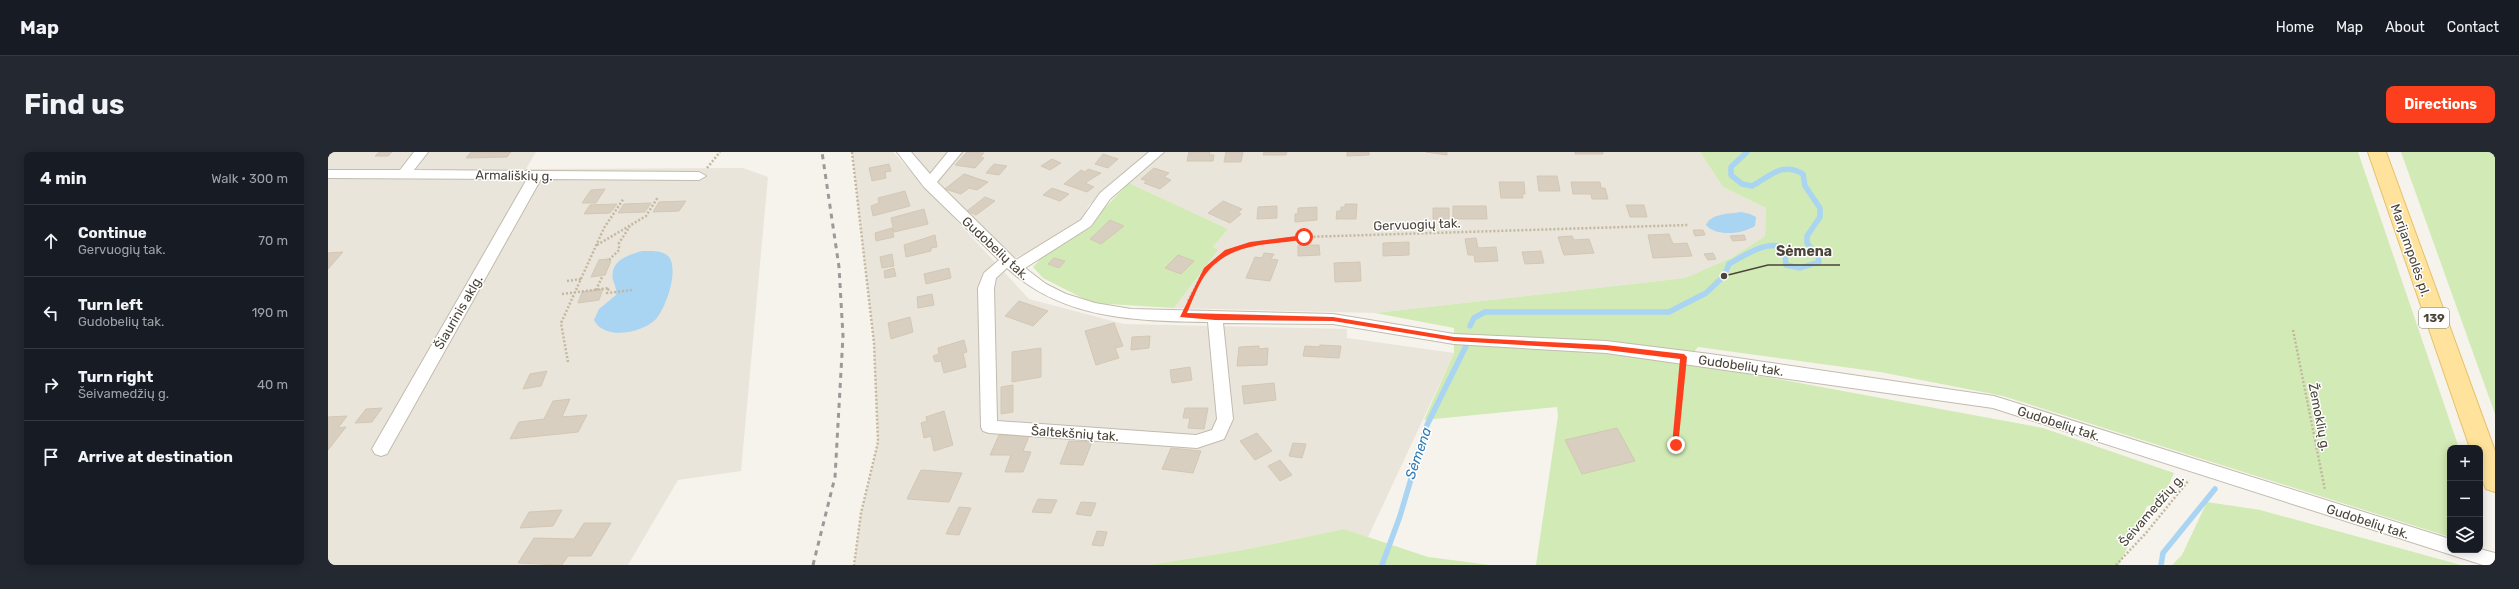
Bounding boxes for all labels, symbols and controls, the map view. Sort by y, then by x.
text: Map [20,16,59,39]
text: Home [2276,19,2314,36]
text: Map [2336,19,2363,36]
text: About [2385,19,2425,36]
text: Contact [2447,19,2499,36]
button: Directions [2386,86,2495,123]
text: Find us [24,88,124,121]
street label: Armališkių g. [475,167,553,185]
text: 4 min [40,168,87,188]
text: Walk · 300 m [211,171,288,186]
street label: Marijampolės pl. [2388,202,2433,299]
street label: Gudobelių tak. [959,213,1032,283]
street label: Gervuogių tak. [1373,215,1461,235]
text: Continue [78,224,147,242]
route start [1295,228,1313,246]
icon: ahead [40,230,62,252]
text: 70 m [258,233,288,248]
callout: Sėmena [1768,239,1840,265]
text: Gervuogių tak. [78,242,165,257]
text: Sėmena [1776,243,1832,260]
street label: Šiaurinis aklg. [431,272,487,353]
text: Turn left [78,296,143,314]
icon: left [40,302,62,324]
text: 190 m [252,305,288,320]
road number: 139 [2419,308,2449,328]
text: Gudobelių tak. [78,314,164,329]
street label: Gudobelių tak. [1697,352,1785,379]
text: Turn right [78,368,153,386]
icon: right [40,374,62,396]
text: 40 m [257,377,288,392]
street label: Žemoklių g. [2305,382,2333,453]
text: Šeivamedžių g. [78,386,169,401]
street label: Gudobelių tak. [2016,403,2102,444]
street label: Šaltekšnių tak. [1031,423,1119,444]
water label: Sėmena [1402,425,1435,481]
route end [1667,436,1685,454]
map controls [2447,445,2483,553]
button: + [2447,445,2483,481]
icon: arrive [40,446,62,468]
text: Arrive at destination [78,448,233,466]
street label: Šeivamedžių g. [2116,471,2188,550]
button: − [2447,481,2483,517]
street label: Gudobelių tak. [2325,501,2411,542]
button: layers [2447,517,2483,553]

